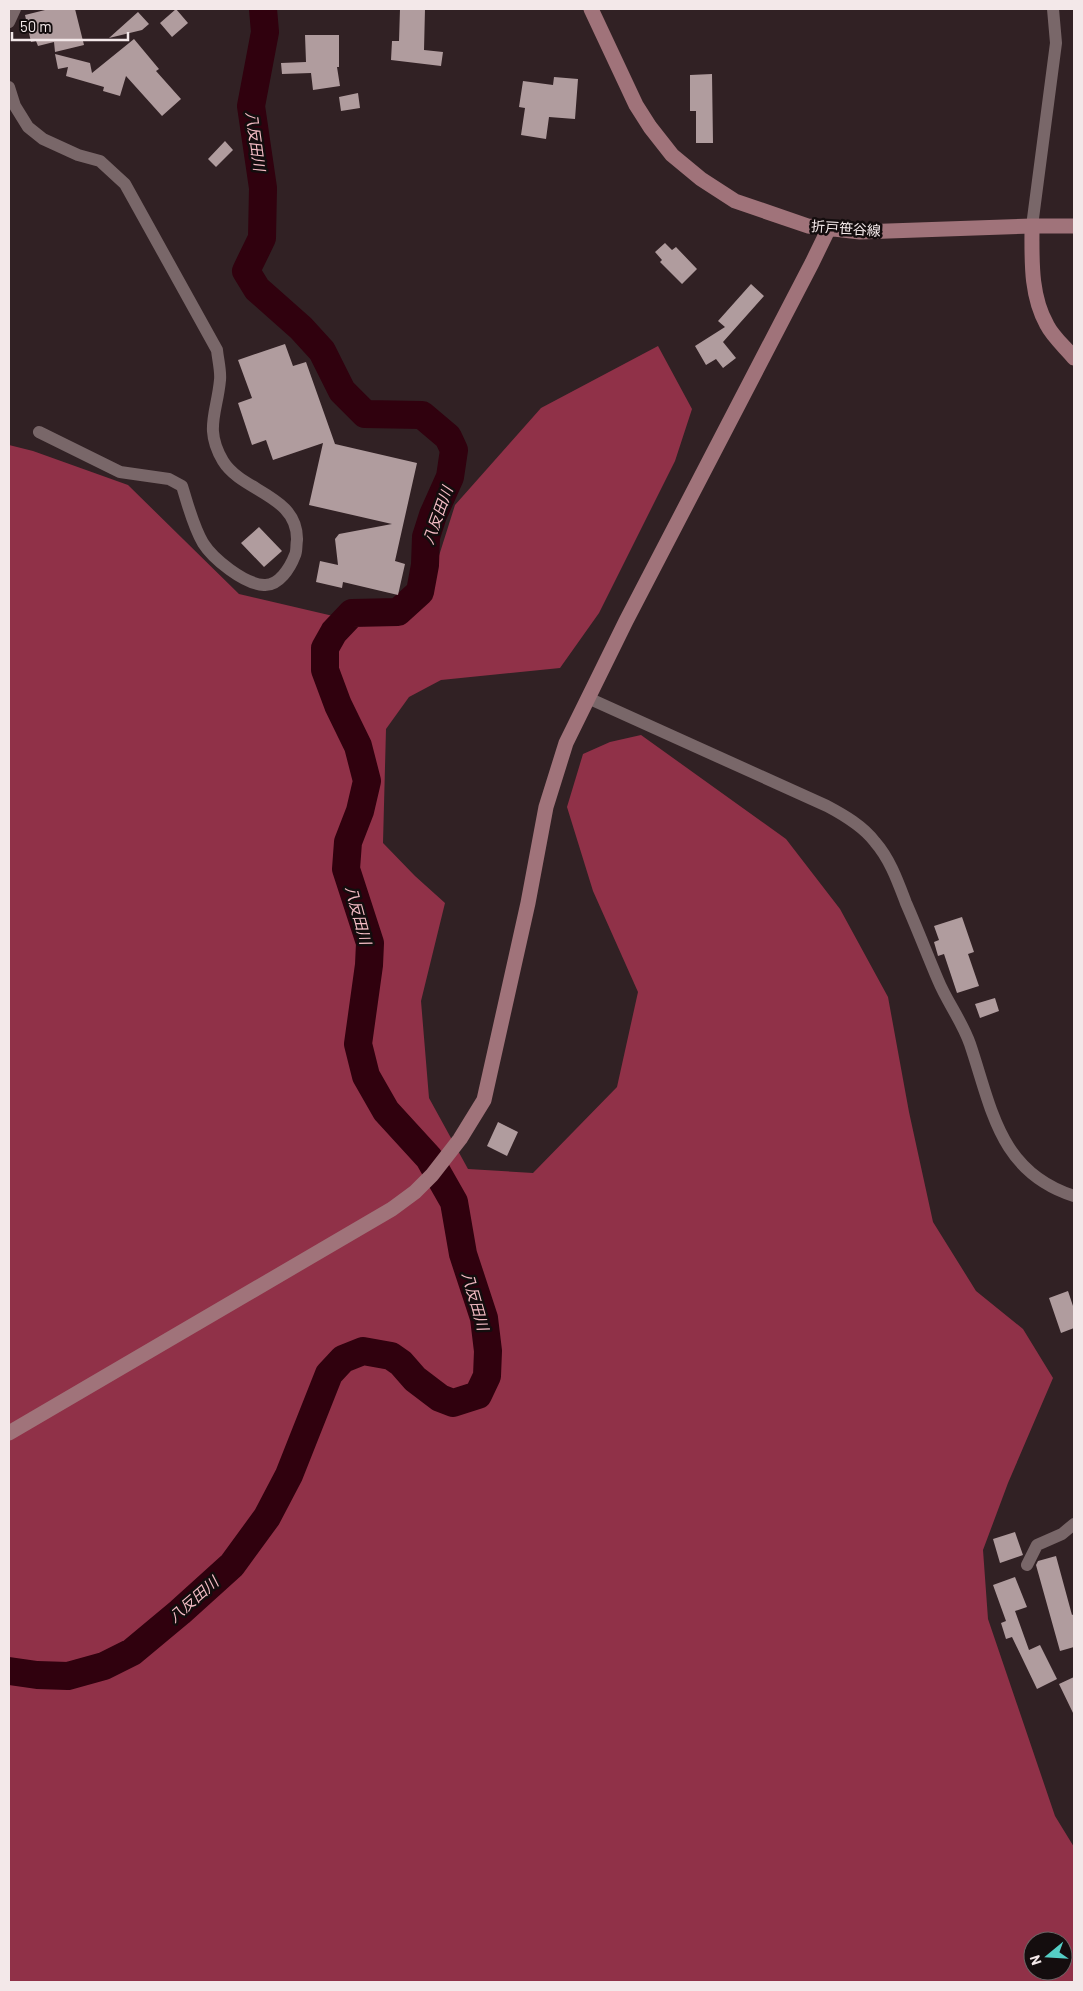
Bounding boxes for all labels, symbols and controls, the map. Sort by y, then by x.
scale bar [12,10,129,42]
text: 50 m [20,17,52,35]
water label: 八反田川 [243,110,269,174]
street label: 折戸笹谷線 [810,217,882,239]
water label: 八反田川 [418,482,456,546]
water label: 八反田川 [343,884,376,948]
water label: 八反田川 [459,1270,493,1334]
water label: 八反田川 [164,1571,223,1625]
north arrow [1023,1931,1073,1981]
text: N [1026,1953,1045,1967]

